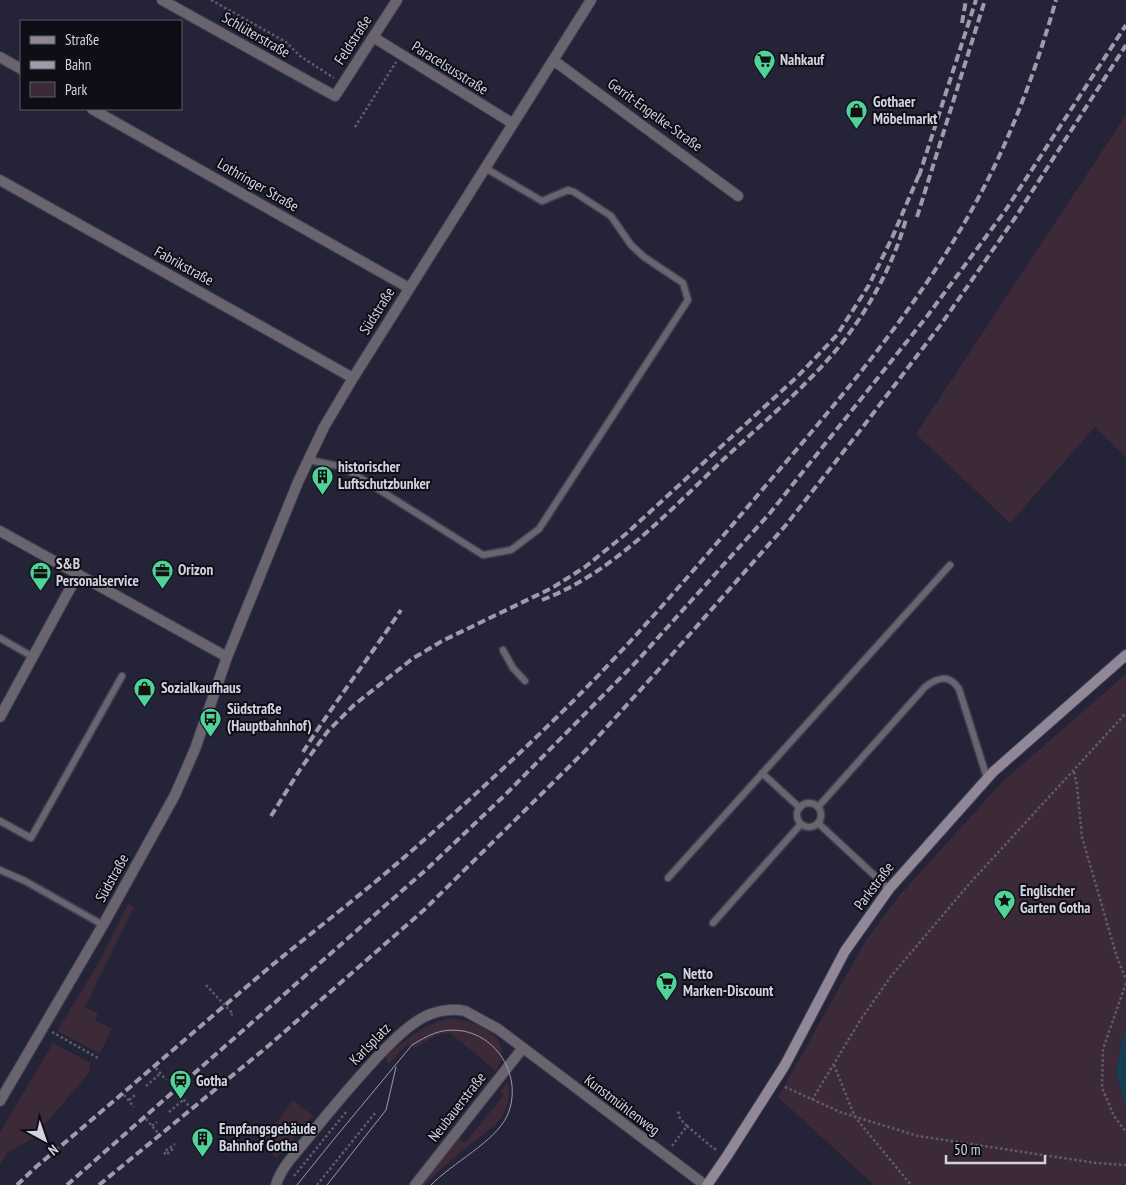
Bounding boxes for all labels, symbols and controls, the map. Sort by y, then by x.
street label: Schlüterstraße [219,7,294,62]
street label: Feldstraße [330,11,376,68]
legend [20,20,182,110]
text: Straße [65,30,99,49]
street label: Paracelsusstraße [408,37,492,99]
supermarket icon: Nahkauf [752,48,776,79]
place label: Nahkauf [780,50,825,69]
text: Bahn [65,55,91,74]
street label: Gerrit-Engelke-Straße [604,74,707,155]
text: Park [65,80,87,99]
place label: Gothaer Möbelmarkt [873,92,938,128]
shop icon: Gothaer Möbelmarkt [845,99,869,130]
street label: Lothringer Straße [214,154,302,216]
street label: Fabrikstraße [151,242,217,290]
street label: Südstraße [355,284,398,338]
place label: historischer Luftschutzbunker [338,457,431,493]
building icon: historischer Luftschutzbunker [310,464,334,495]
place label: S&B Personalservice [56,554,139,590]
office icon: Orizon [150,558,174,589]
place label: Orizon [178,560,213,579]
office icon: S&B Personalservice [28,561,52,592]
shop icon: Sozialkaufhaus [133,676,157,707]
place label: Sozialkaufhaus [161,678,241,697]
place label: Südstraße (Hauptbahnhof) [227,699,312,735]
bus stop icon: Südstraße (Hauptbahnhof) [199,706,223,737]
street label: Südstraße [91,850,133,905]
street label: Parkstraße [849,858,898,913]
place label: Englischer Garten Gotha [1020,881,1090,917]
place icon: Englischer Garten Gotha [992,888,1016,919]
place label: Netto Marken-Discount [683,964,774,1000]
supermarket icon: Netto Marken-Discount [655,971,679,1002]
street label: Karlsplatz [345,1019,394,1069]
street label: Neubauerstraße [424,1068,490,1145]
station icon: Gotha [168,1069,192,1100]
street label: Kunstmühlenweg [581,1070,664,1139]
place label: Gotha [196,1071,228,1090]
north arrow [20,1115,70,1165]
place label: Empfangsgebäude Bahnhof Gotha [219,1119,316,1155]
building icon: Empfangsgebäude Bahnhof Gotha [191,1126,215,1157]
scale bar [946,1132,1045,1164]
text: 50 m [954,1140,980,1159]
text: N [45,1141,62,1159]

